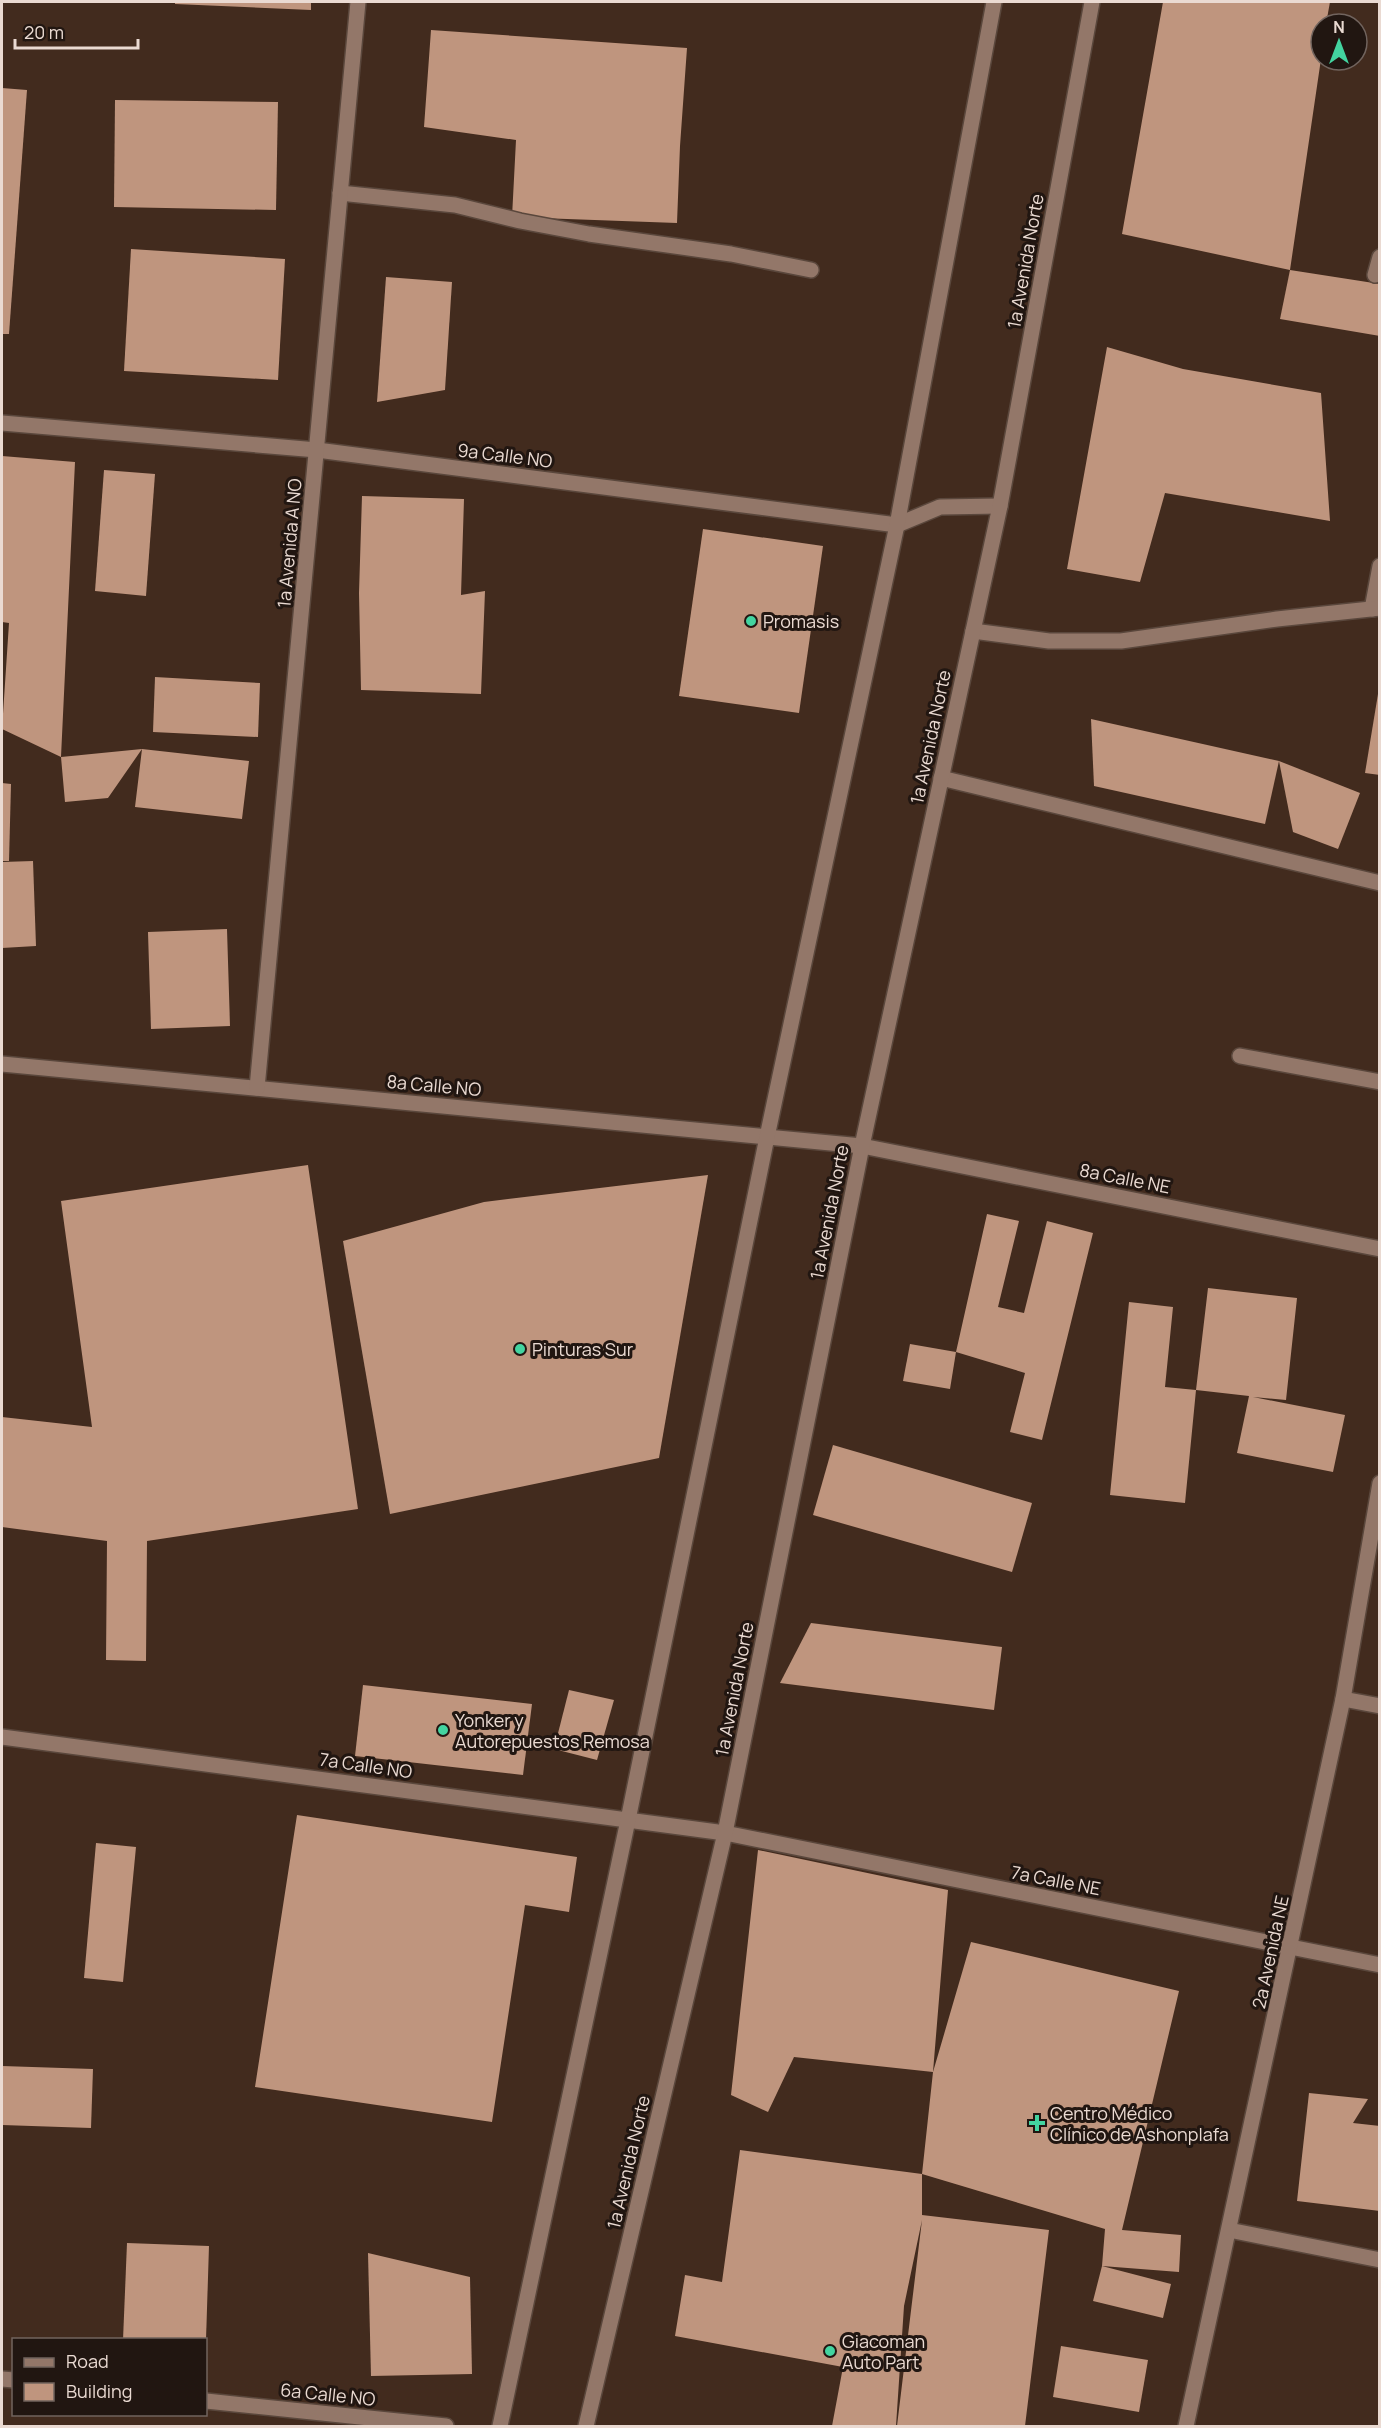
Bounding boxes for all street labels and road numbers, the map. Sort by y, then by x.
street label: 1a Avenida Norte [1001,192,1049,330]
street label: 9a Calle NO [456,437,554,473]
street label: 1a Avenida A NO [271,477,307,609]
street label: 1a Avenida Norte [904,668,956,806]
street label: 8a Calle NO [386,1069,482,1101]
street label: 1a Avenida Norte [804,1143,854,1281]
street label: 8a Calle NE [1078,1157,1172,1199]
street label: 1a Avenida Norte [709,1620,759,1758]
street label: 7a Calle NO [318,1747,414,1783]
street label: 7a Calle NE [1009,1860,1103,1900]
street label: 2a Avenida NE [1246,1893,1294,2011]
street label: 1a Avenida Norte [601,2093,655,2231]
street label: 6a Calle NO [279,2377,377,2411]

